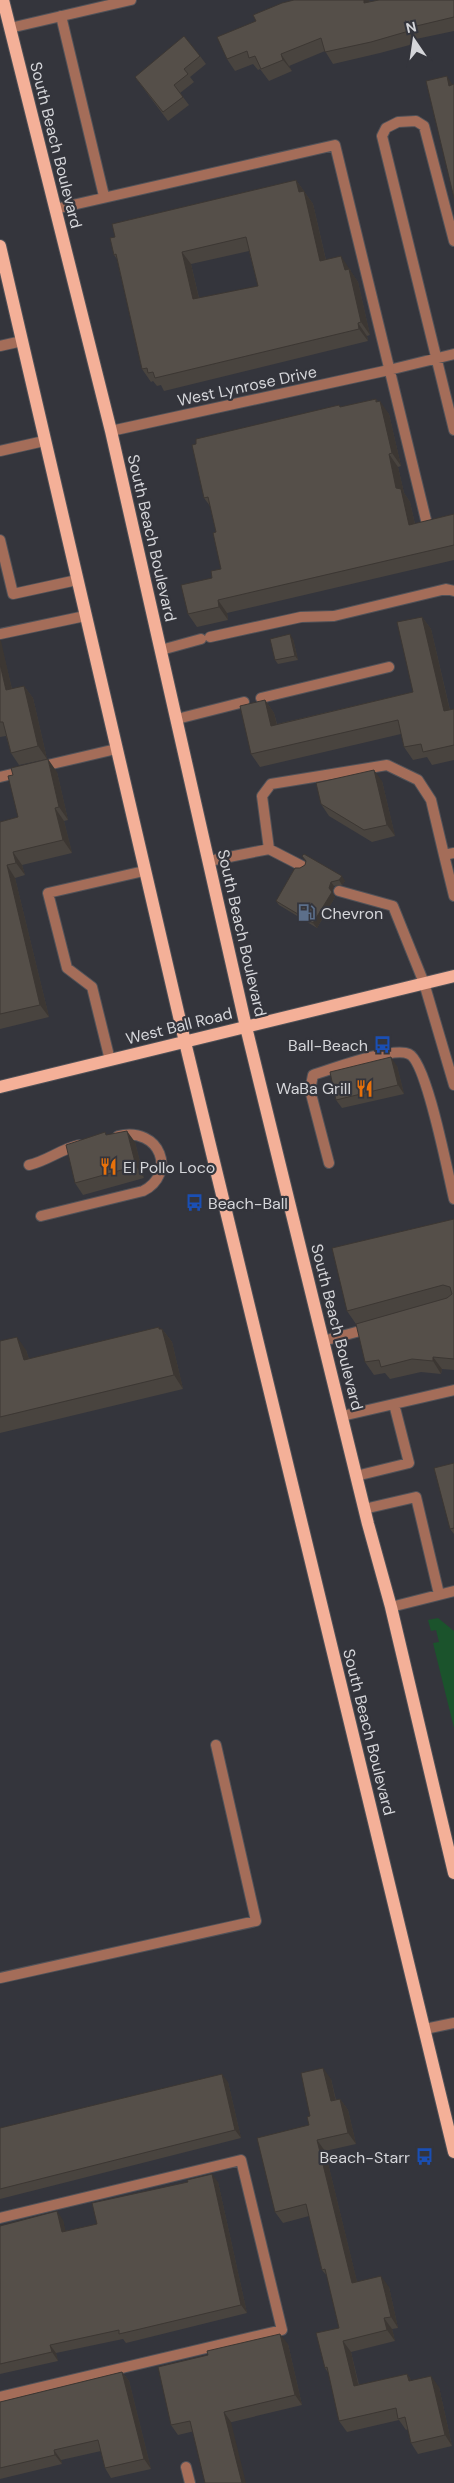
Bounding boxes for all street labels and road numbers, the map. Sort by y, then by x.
street label: South Beach Boulevard [25,60,87,230]
street label: West Lynrose Drive [175,361,319,411]
street label: South Beach Boulevard [123,452,181,624]
street label: South Beach Boulevard [213,847,271,1019]
street label: West Ball Road [124,1003,234,1049]
street label: South Beach Boulevard [306,1242,368,1412]
street label: South Beach Boulevard [338,1647,400,1817]

